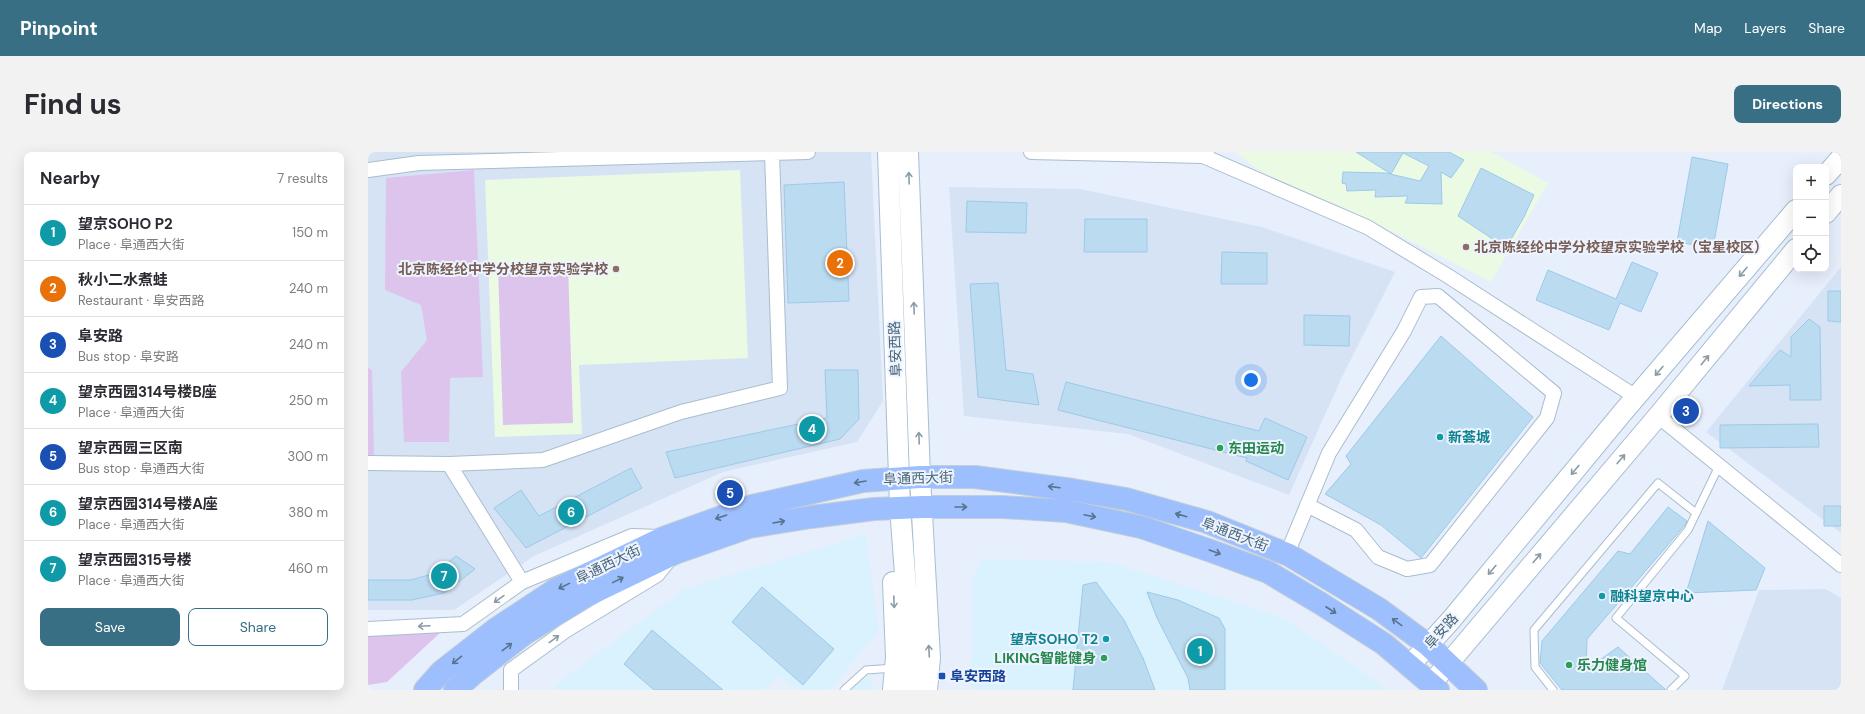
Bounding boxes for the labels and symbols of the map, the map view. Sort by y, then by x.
one-way arrow [905,172,913,185]
place label: 北京陈经纶中学分校望京实验学校（宝星校区） [1474,238,1768,256]
marker: 北京陈经纶中学分校望京实验学校（宝星校区） [1461,242,1471,252]
pin: 2 [827,248,853,278]
place label: 北京陈经纶中学分校望京实验学校 [398,260,608,278]
marker: 北京陈经纶中学分校望京实验学校 [611,264,621,274]
one-way arrow [1739,266,1748,277]
one-way arrow [910,302,918,315]
street label: 阜安西路 [885,321,905,377]
one-way arrow [1701,354,1709,365]
one-way arrow [1654,365,1663,376]
your location [1241,370,1261,390]
pin: 3 [1673,396,1699,426]
pin: 4 [799,414,825,444]
place label: 新荟城 [1448,428,1490,446]
one-way arrow [915,432,923,445]
marker: 新荟城 [1435,432,1445,442]
place label: 东田运动 [1228,439,1284,457]
marker: 东田运动 [1215,443,1225,453]
one-way arrow [1617,454,1626,465]
one-way arrow [1571,465,1580,476]
street label: 阜通西大街 [883,468,953,488]
pin: 5 [717,478,743,508]
one-way arrow [854,478,867,486]
one-way arrow [1048,483,1061,491]
pin: 6 [558,497,584,527]
one-way arrow [954,503,967,511]
one-way arrow [1175,511,1188,518]
one-way arrow [1084,513,1097,521]
street label: 阜通西大街 [1199,513,1271,555]
one-way arrow [715,514,727,522]
one-way arrow [772,518,785,526]
street label: 阜通西大街 [573,541,643,587]
one-way arrow [1209,549,1222,556]
one-way arrow [1533,553,1542,564]
pin: 7 [431,561,457,591]
one-way arrow [1488,565,1497,576]
one-way arrow [612,576,624,583]
one-way arrow [558,583,570,590]
place label: 融科望京中心 [1610,587,1694,605]
marker: 融科望京中心 [1597,591,1607,601]
one-way arrow [493,595,504,603]
one-way arrow [890,595,897,608]
one-way arrow [1325,606,1336,614]
street label: 阜安路 [1420,609,1462,653]
one-way arrow [1391,618,1402,626]
one-way arrow [418,622,431,630]
place label: 望京SOHO T2 [1010,630,1098,648]
marker: 望京SOHO T2 [1101,634,1111,644]
one-way arrow [548,635,559,643]
pin: 1 [1187,636,1213,666]
one-way arrow [501,643,512,652]
one-way arrow [926,645,933,658]
place label: LIKING智能健身 [994,649,1096,667]
marker: LIKING智能健身 [1099,653,1109,663]
one-way arrow [452,655,462,664]
place label: 乐力健身馆 [1577,656,1647,674]
marker: 乐力健身馆 [1564,660,1574,670]
place label: 阜安西路 [950,667,1006,685]
marker: 阜安西路 [937,671,947,681]

